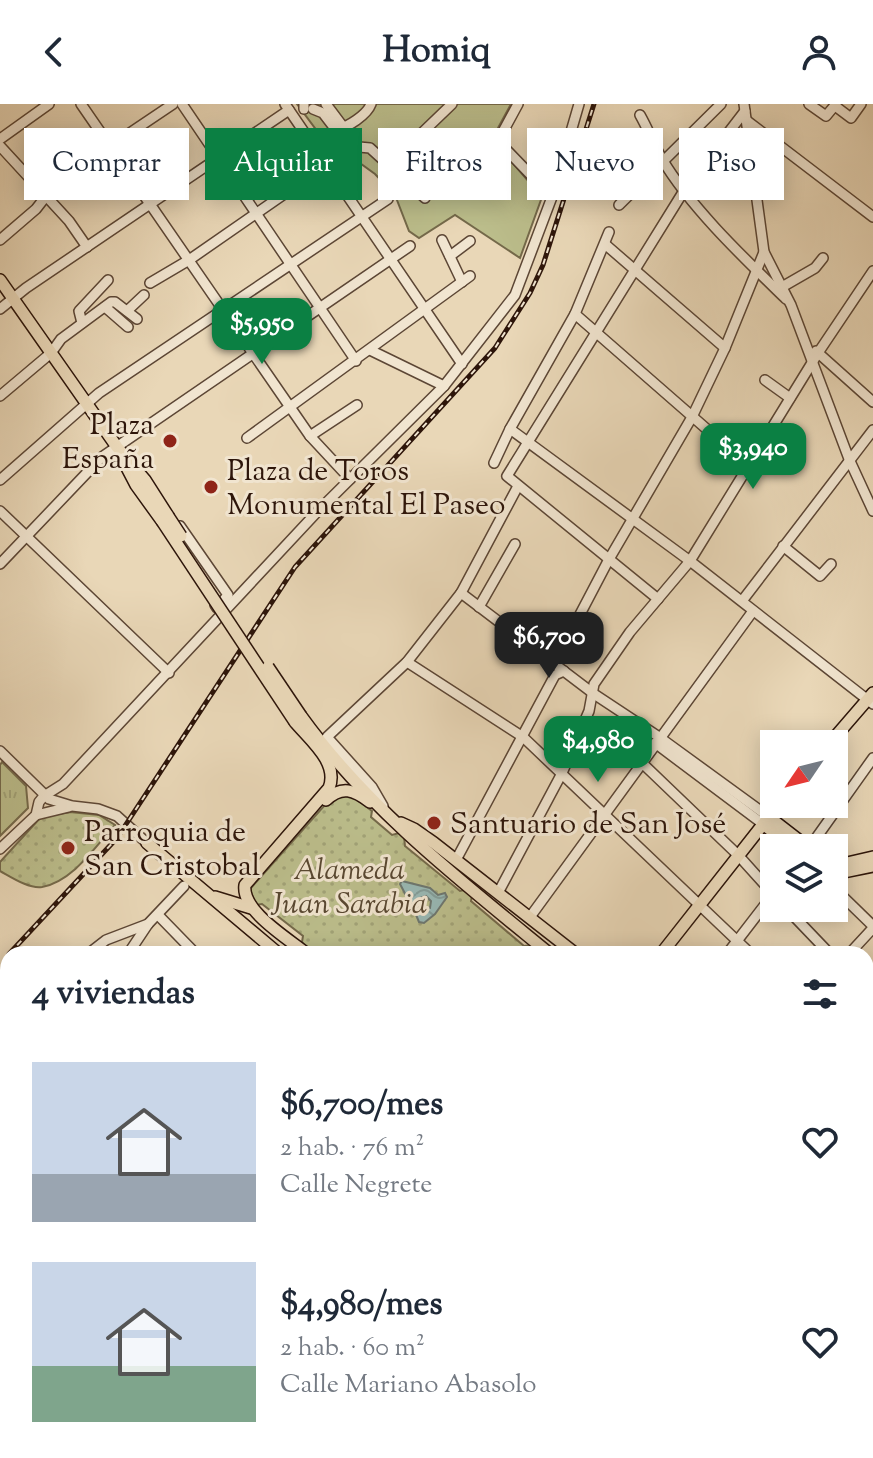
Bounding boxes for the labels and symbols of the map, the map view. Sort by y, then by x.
pin: $5,950 [197,298,327,366]
place label: Plaza España [62,405,154,482]
pin: $3,940 [688,423,818,491]
marker: Plaza España [161,432,179,450]
place label: Plaza de Toros Monumental El Paseo [227,451,505,528]
marker: Plaza de Toros Monumental El Paseo [202,478,220,496]
pin: $6,700 [484,612,614,680]
pin: $4,980 [533,716,663,784]
north arrow [760,730,848,818]
place label: Santuario de San José [450,804,726,847]
place label: Parroquia de San Cristobal [84,812,260,889]
marker: Santuario de San José [425,814,443,832]
marker: Parroquia de San Cristobal [59,839,77,857]
park label: Alameda Juan Sarabia [270,850,427,927]

